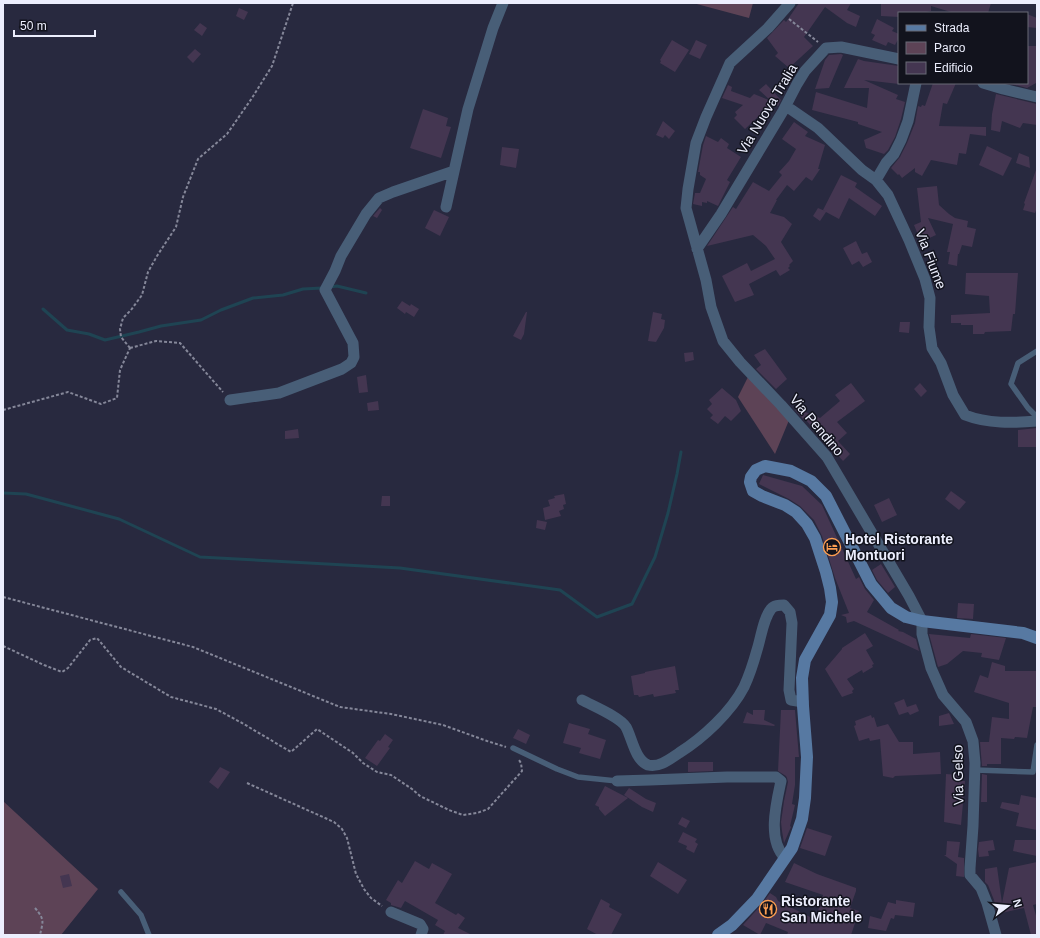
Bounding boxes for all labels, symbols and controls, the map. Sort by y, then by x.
scale bar [14,12,95,38]
legend [898,12,1028,84]
text: 50 m [20,19,47,33]
text: Strada [934,21,970,35]
text: Parco [934,41,966,55]
street label: Via Nuova Tralia [734,61,800,157]
text: Edificio [934,61,973,75]
street label: Via Fiume [912,227,950,291]
street label: Via Pendino [787,391,847,459]
place label: Hotel Ristorante Montuori [845,531,953,563]
hotel icon: Hotel Ristorante Montuori [822,537,842,557]
street label: Via Gelso [949,744,967,805]
north arrow [988,886,1028,926]
place label: Ristorante San Michele [781,893,862,925]
text: N [1011,898,1024,909]
restaurant icon: Ristorante San Michele [758,899,778,919]

